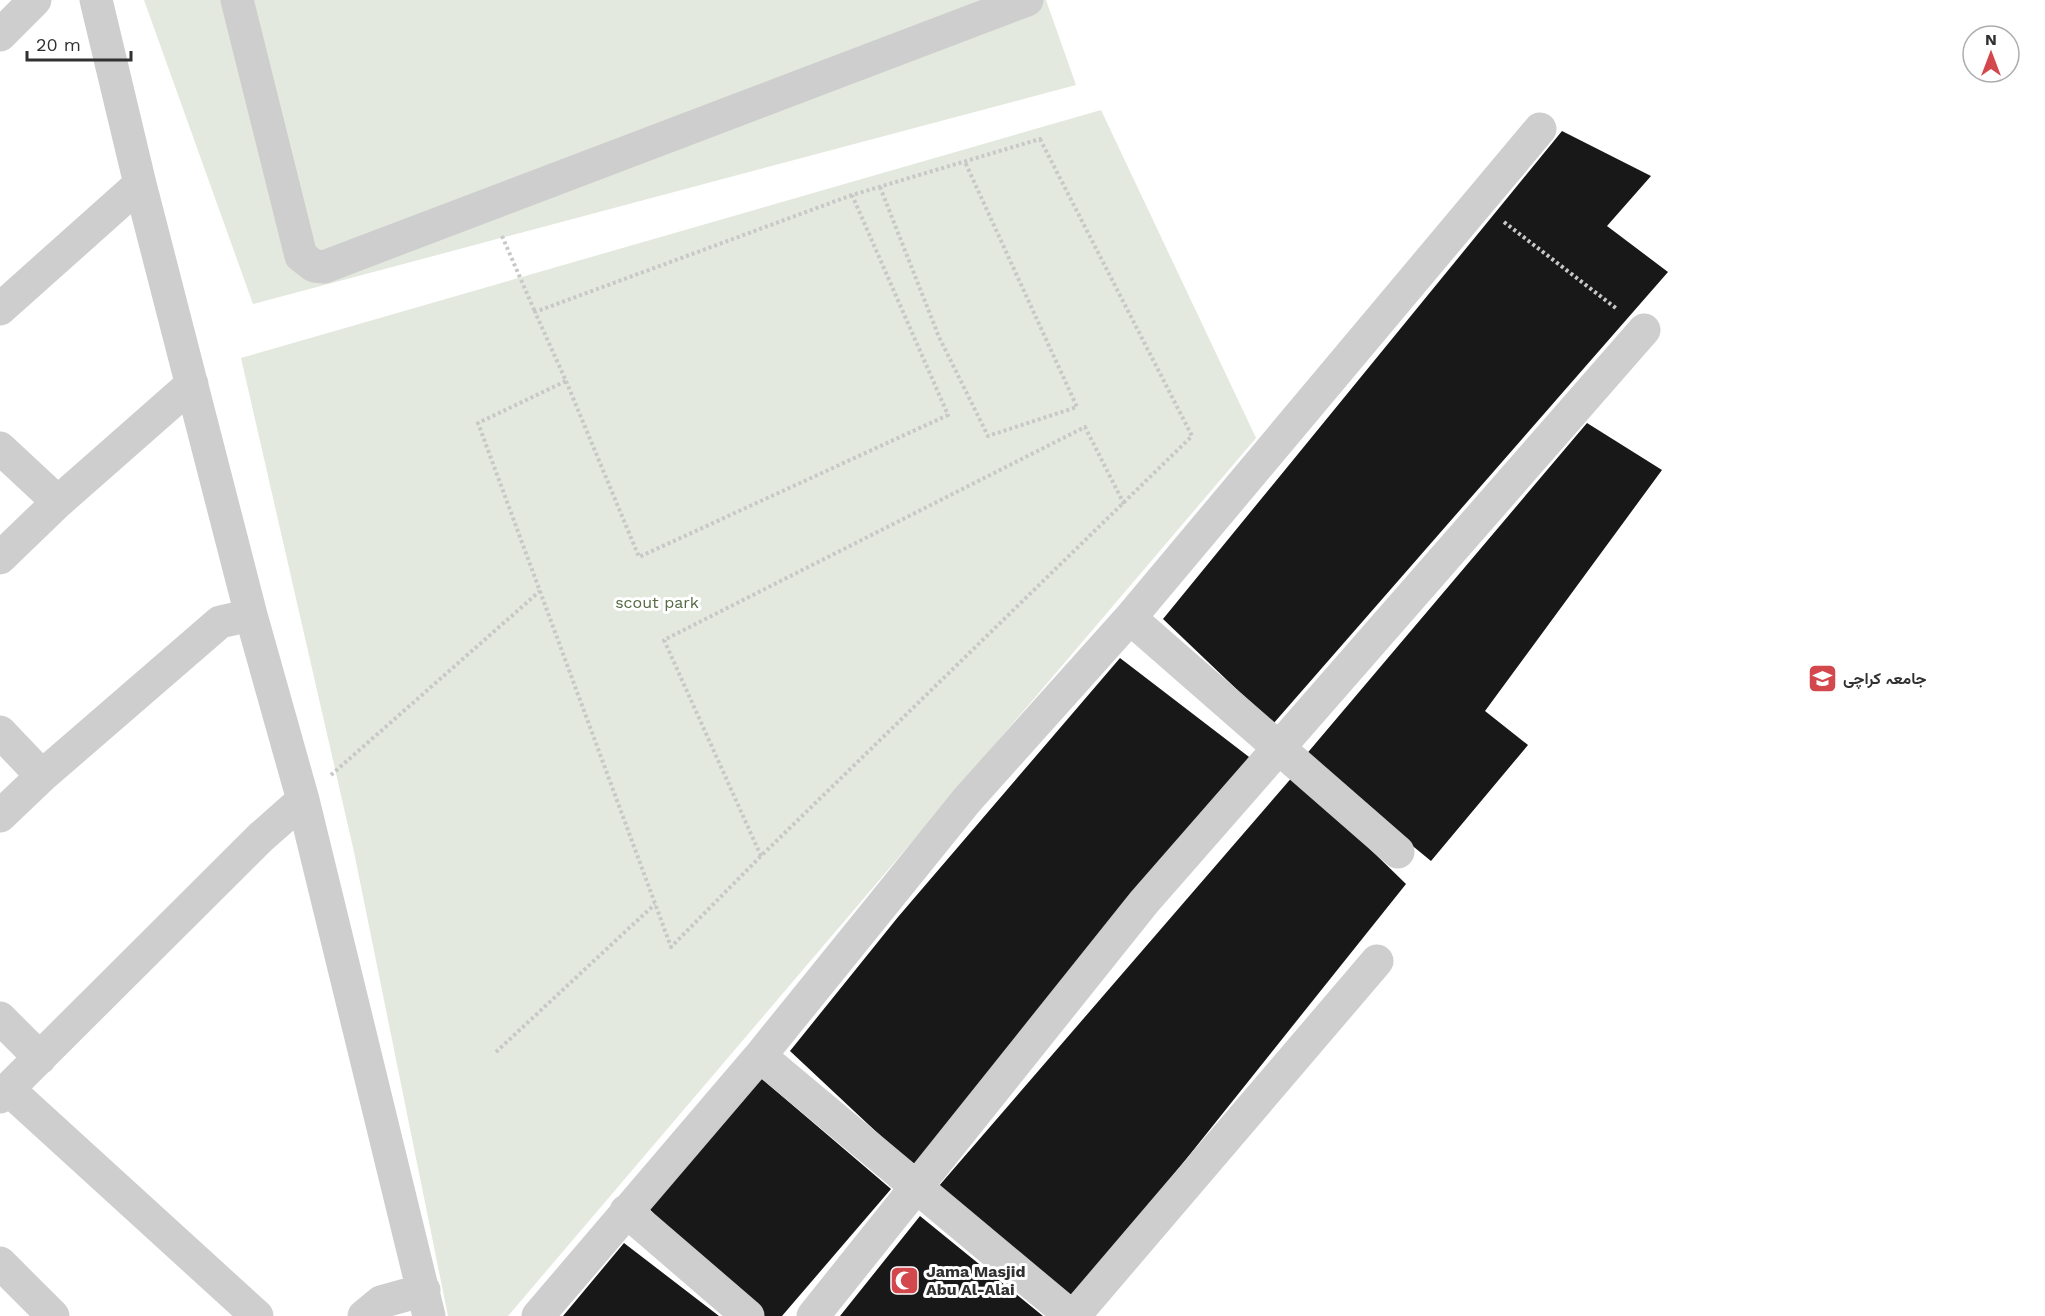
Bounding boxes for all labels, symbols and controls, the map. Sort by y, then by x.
scale bar [27,24,130,62]
north arrow [1961,24,2021,84]
text: N [1985,30,1997,49]
text: 20 m [36,34,81,55]
park label: scout park [615,593,699,612]
school or university icon: جامعہ کراچی [1806,662,1838,694]
place label: جامعہ کراچی [1843,669,1927,690]
place label: Jama Masjid Abu Al-Alai [926,1262,1025,1299]
mosque icon: Jama Masjid Abu Al-Alai [889,1264,921,1296]

